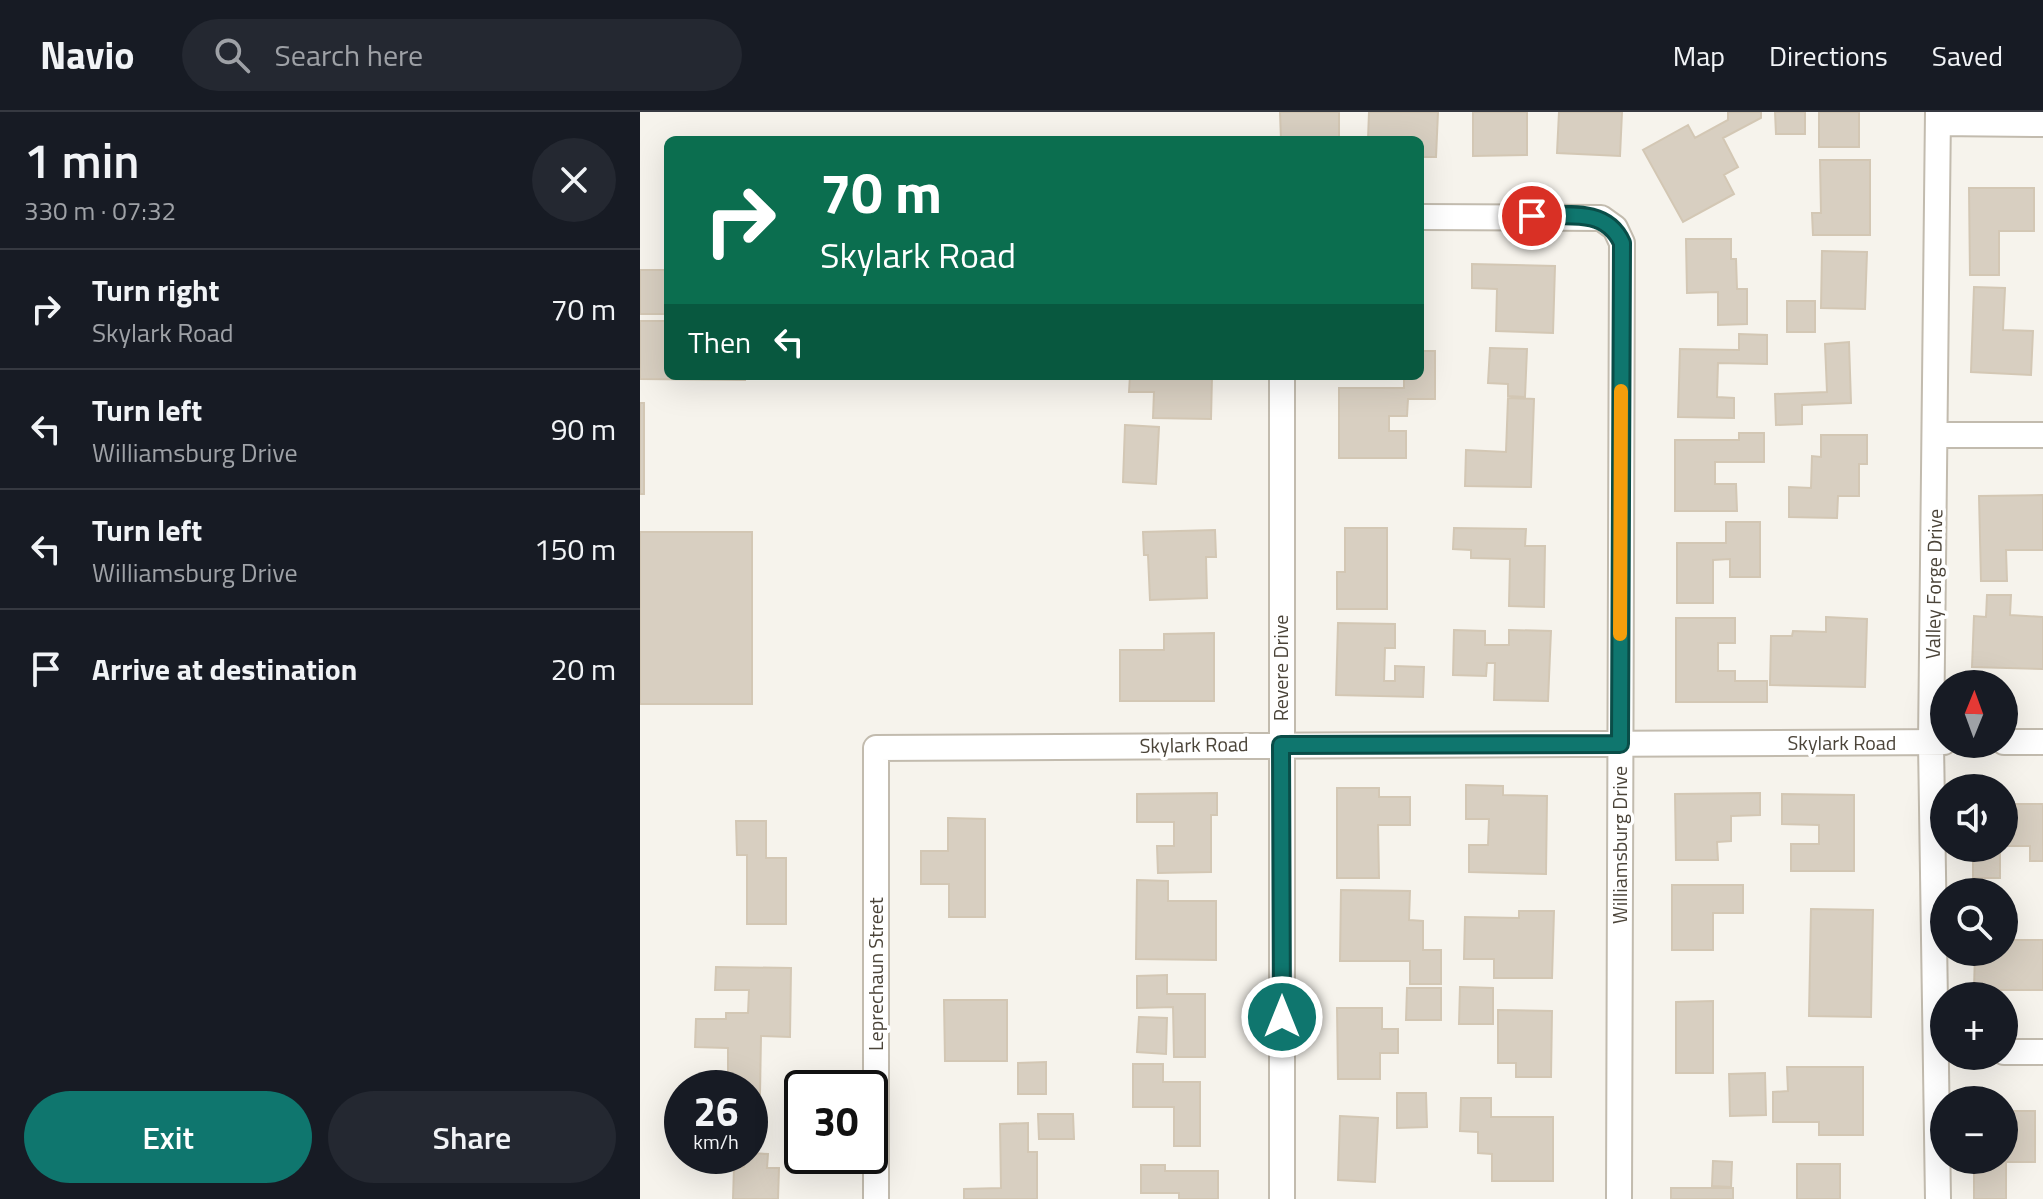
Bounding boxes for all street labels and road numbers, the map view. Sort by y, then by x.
street label: Valley Forge Drive [1917,509,1950,659]
street label: Revere Drive [1265,615,1296,721]
street label: Skylark Road [1788,727,1896,758]
street label: Skylark Road [1139,728,1249,761]
street label: Williamsburg Drive [1604,766,1635,924]
street label: Leprechaun Street [860,897,891,1051]

